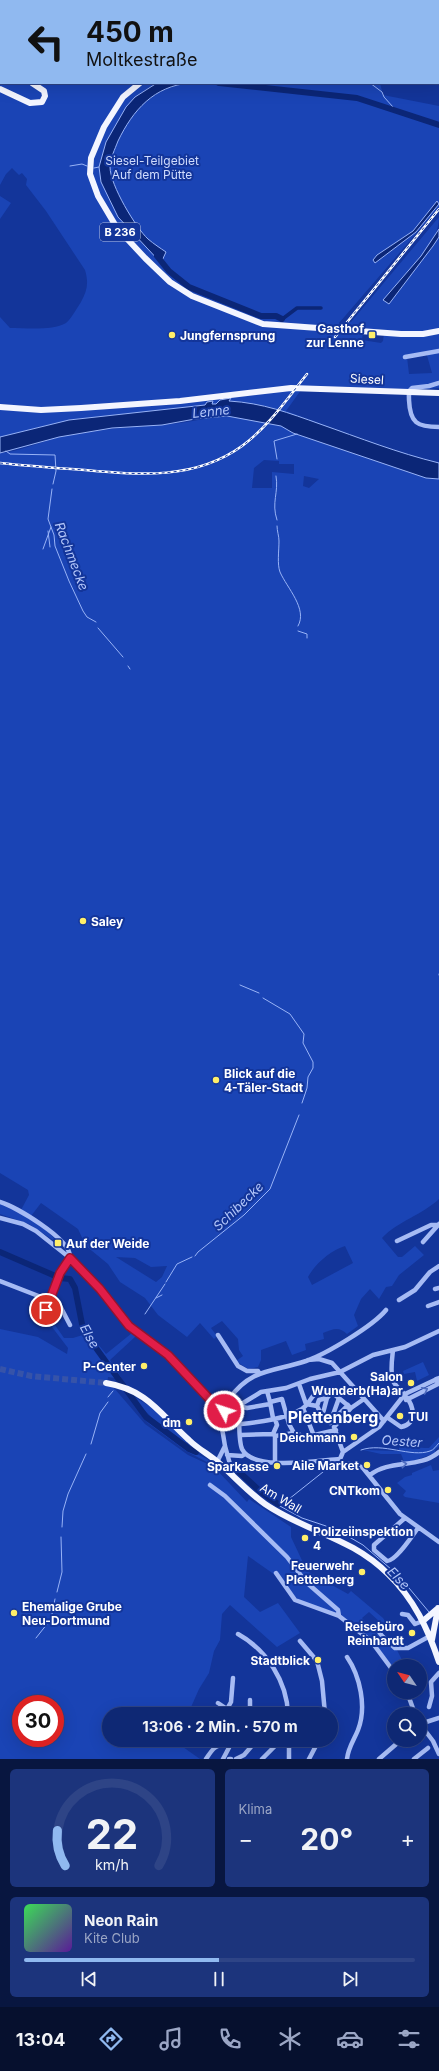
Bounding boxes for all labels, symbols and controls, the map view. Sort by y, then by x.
text: 450 m [86,15,174,49]
icon: left [20,16,72,68]
text: Moltkestraße [86,49,197,70]
park label: Siesel-Teilgebiet Auf dem Pütte [105,153,199,182]
road number: B 236 [100,223,140,241]
place label: Gasthof zur Lenne [306,321,364,350]
place label: Jungfernsprung [180,328,275,343]
marker: Jungfernsprung [167,330,177,340]
marker: Gasthof zur Lenne [367,330,377,340]
street label: Siesel [350,371,384,387]
water label: Lenne [191,401,231,421]
water label: Rachmecke [52,520,92,592]
place label: Saley [91,914,124,929]
marker: Saley [78,916,88,926]
place label: Blick auf die 4-Täler-Stadt [224,1066,304,1095]
marker: Blick auf die 4-Täler-Stadt [211,1075,221,1085]
water label: Schibecke [209,1178,267,1234]
place label: Auf der Weide [66,1236,149,1251]
marker: Auf der Weide [53,1238,63,1248]
pin [29,1293,63,1327]
icon: arrive [35,1299,57,1321]
water label: Else [77,1321,103,1351]
place label: P-Center [83,1359,136,1374]
marker: P-Center [139,1361,149,1371]
place label: Salon Wunderb(Ha)ar [311,1369,403,1398]
marker: Salon Wunderb(Ha)ar [406,1378,416,1388]
one-way arrow [421,1387,429,1395]
position arrow [203,1390,245,1432]
district label: Plettenberg [288,1407,378,1427]
place label: TUI [408,1409,428,1424]
marker: TUI [395,1411,405,1421]
place label: dm [162,1415,181,1430]
marker: dm [184,1417,194,1427]
place label: Deichmann [280,1430,346,1445]
marker: Deichmann [349,1432,359,1442]
water label: Oester [381,1432,424,1450]
place label: Aile Market [292,1458,360,1473]
place label: Sparkasse [207,1459,269,1474]
one-way arrow [401,1459,408,1468]
marker: Aile Market [362,1460,372,1470]
marker: Sparkasse [272,1461,282,1471]
street label: Am Wall [257,1480,305,1516]
place label: CNTkom [329,1483,380,1498]
marker: CNTkom [383,1485,393,1495]
place label: Polizeiinspektion 4 [313,1524,413,1553]
marker: Polizeiinspektion 4 [300,1533,310,1543]
place label: Feuerwehr Plettenberg [286,1558,354,1587]
water label: Else [384,1563,414,1593]
marker: Feuerwehr Plettenberg [357,1567,367,1577]
place label: Ehemalige Grube Neu-Dortmund [22,1599,122,1628]
marker: Ehemalige Grube Neu-Dortmund [9,1608,19,1618]
place label: Reisebüro Reinhardt [345,1619,405,1648]
marker: Reisebüro Reinhardt [407,1628,417,1638]
place label: Stadtblick [250,1653,310,1668]
marker: Stadtblick [313,1655,323,1665]
north arrow [387,1659,427,1699]
map controls [387,1659,427,1747]
speed limit sign: 30 [12,1695,64,1747]
button: search [387,1707,427,1747]
text: 13:06 · 2 Min. · 570 m [142,1717,298,1736]
text: Klima [239,1801,272,1817]
text: 22 [86,1809,138,1859]
text: 20° [300,1821,353,1857]
text: − [239,1826,253,1852]
text: + [400,1826,415,1852]
text: km/h [95,1856,129,1873]
text: Neon Rain [84,1911,158,1930]
text: Kite Club [84,1930,140,1946]
icon: previous [78,1968,100,1990]
icon: pause [208,1968,230,1990]
icon: next [339,1968,361,1990]
icon: directions [97,2025,125,2053]
icon: music [157,2025,185,2053]
icon: phone [216,2025,244,2053]
icon: climate [276,2025,304,2053]
icon: car [336,2025,364,2053]
icon: filters [395,2025,423,2053]
text: 13:04 [16,2029,66,2050]

